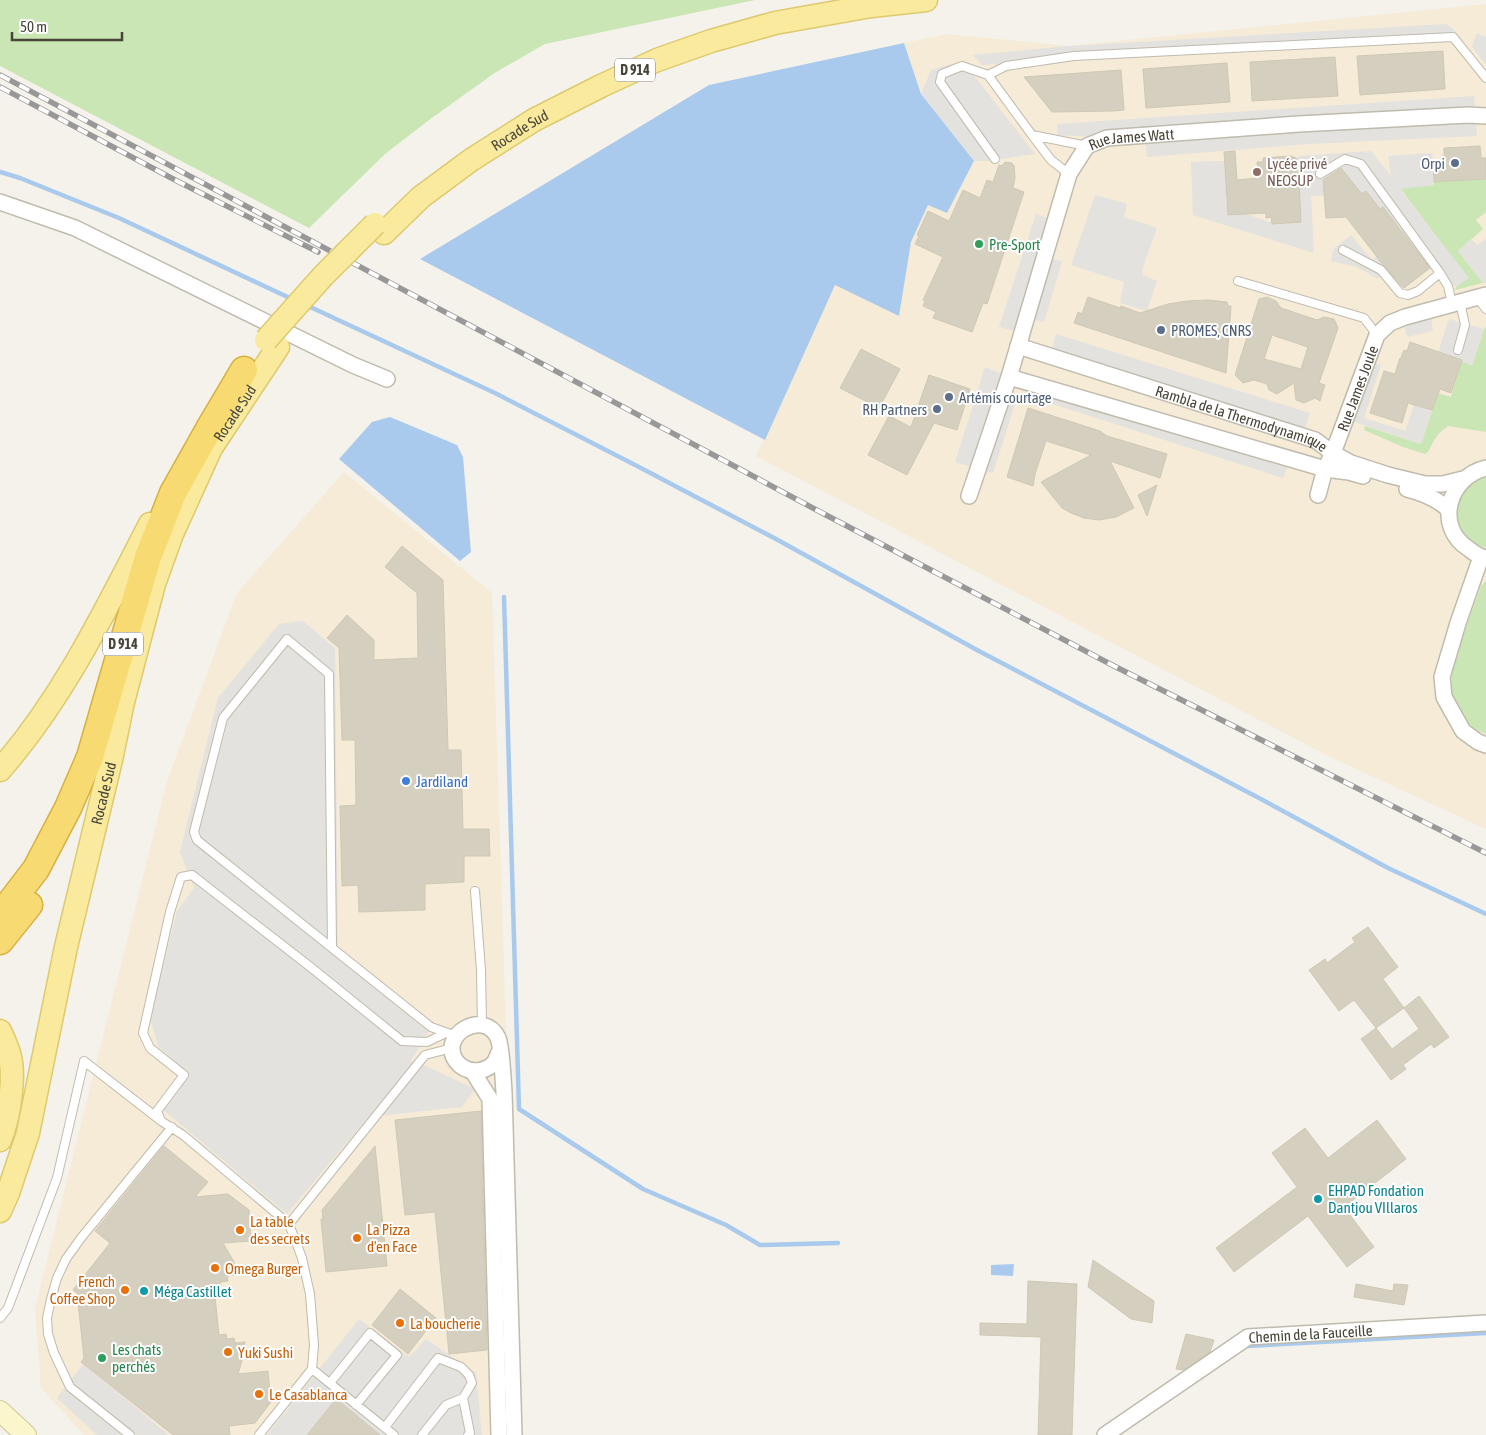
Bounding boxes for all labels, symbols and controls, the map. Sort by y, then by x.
scale bar [12,10,122,42]
text: 50 m [20,18,47,35]
road number: D 914 [615,58,655,82]
street label: Rocade Sud [488,106,551,154]
street label: Rue James Watt [1086,125,1175,153]
place label: Lycée privé NEOSUP [1267,155,1328,189]
place label: Orpi [1421,155,1445,172]
marker: Orpi [1449,157,1461,169]
marker: Lycée privé NEOSUP [1251,166,1263,178]
place label: Pre-Sport [989,236,1040,253]
marker: Pre-Sport [973,238,985,250]
place label: PROMES, CNRS [1171,322,1251,339]
marker: PROMES, CNRS [1155,324,1167,336]
street label: Rue James Joule [1333,343,1381,433]
street label: Rocade Sud [210,382,259,444]
street label: Rambla de la Thermodynamique [1154,382,1331,455]
place label: Artémis courtage [959,389,1052,406]
marker: Artémis courtage [943,391,955,403]
place label: RH Partners [862,401,927,418]
marker: RH Partners [931,403,943,415]
road number: D 914 [103,633,143,656]
street label: Rocade Sud [87,760,119,826]
place label: Jardiland [416,773,468,790]
marker: Jardiland [400,775,412,787]
place label: EHPAD Fondation Dantjou VIllaros [1328,1182,1424,1216]
marker: EHPAD Fondation Dantjou VIllaros [1312,1193,1324,1205]
place label: La table des secrets [250,1213,310,1247]
place label: La Pizza d'en Face [367,1221,417,1255]
marker: La table des secrets [234,1224,246,1236]
marker: La Pizza d'en Face [351,1232,363,1244]
place label: Omega Burger [225,1260,303,1277]
marker: Omega Burger [209,1262,221,1274]
place label: French Coffee Shop [50,1273,115,1307]
place label: Méga Castillet [154,1283,232,1300]
marker: French Coffee Shop [119,1284,131,1296]
marker: Méga Castillet [138,1285,150,1297]
place label: La boucherie [410,1315,481,1332]
marker: La boucherie [394,1317,406,1329]
street label: Chemin de la Fauceille [1248,1321,1373,1345]
place label: Les chats perchés [112,1341,161,1375]
place label: Yuki Sushi [238,1344,293,1361]
marker: Yuki Sushi [222,1346,234,1358]
marker: Les chats perchés [96,1352,108,1364]
place label: Le Casablanca [269,1386,348,1403]
marker: Le Casablanca [253,1388,265,1400]

